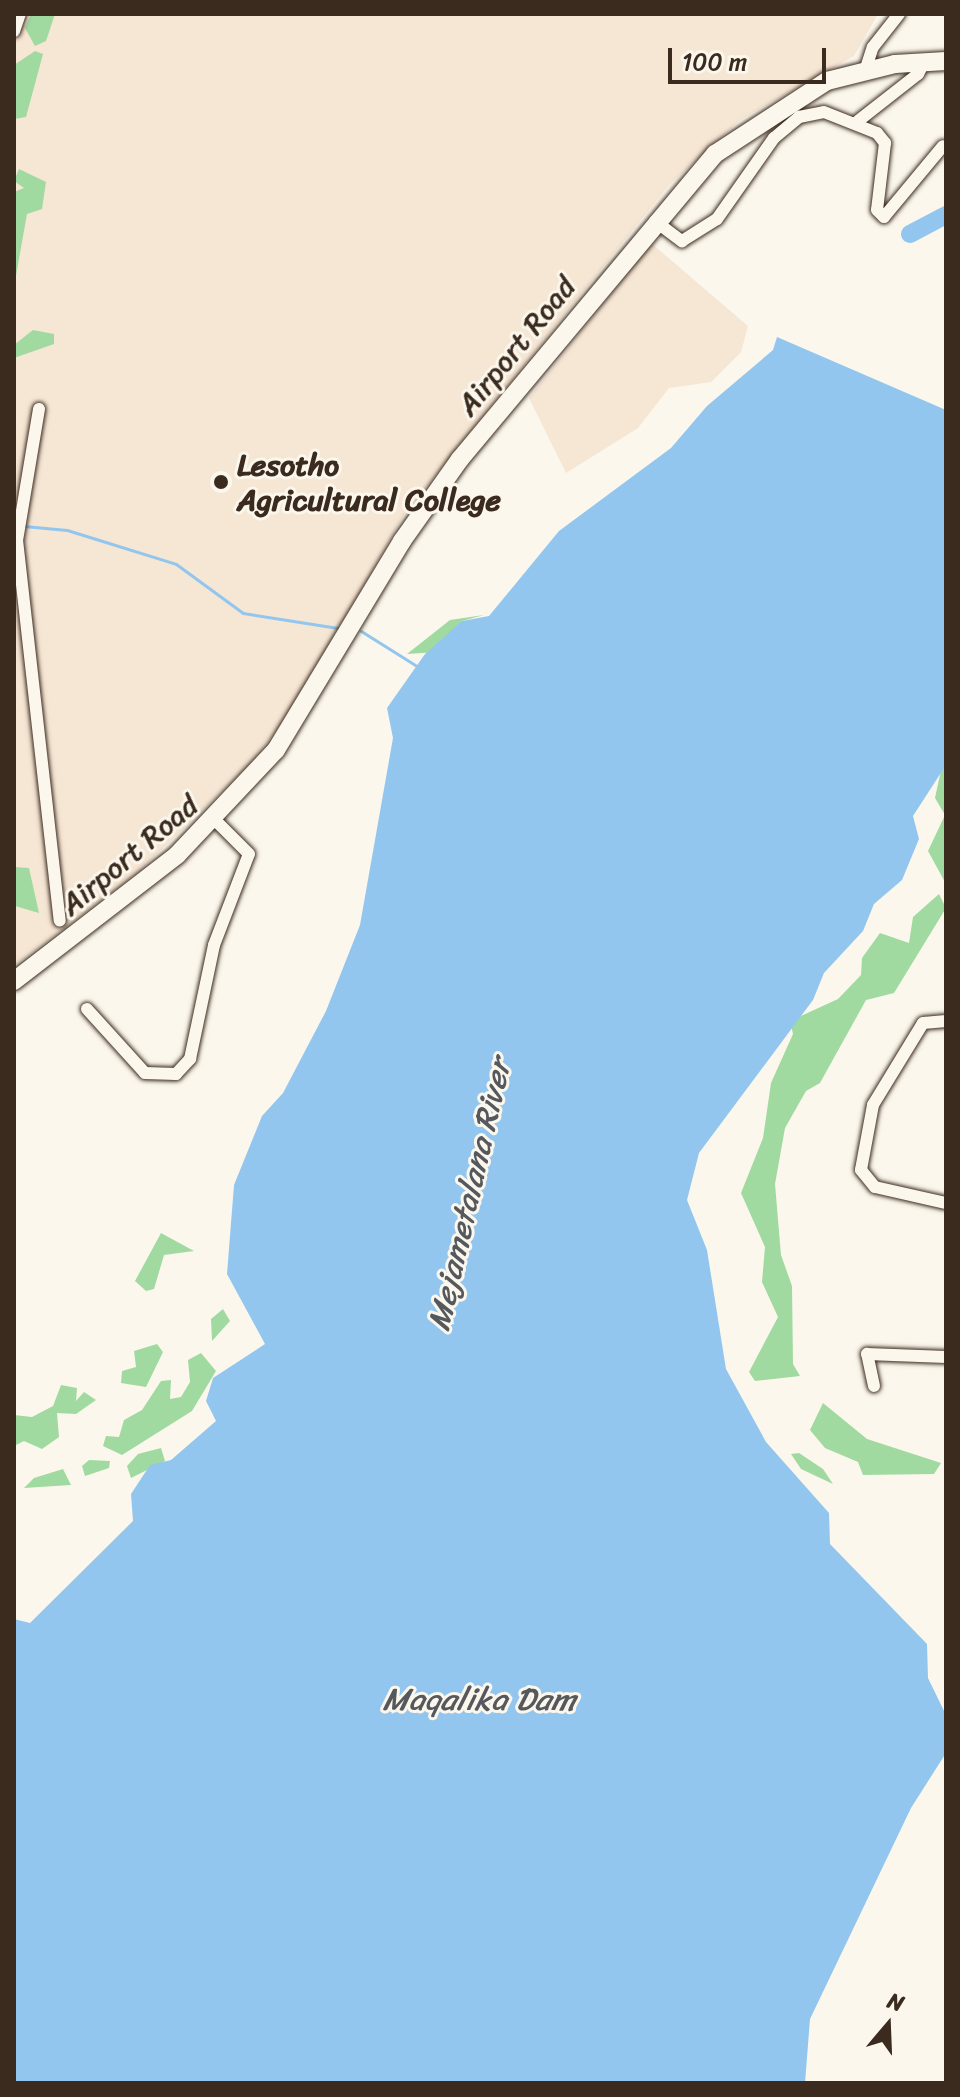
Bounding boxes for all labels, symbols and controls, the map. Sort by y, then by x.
scale bar [672,32,830,82]
text: 100 m [682,41,747,83]
street label: Airport Road [449,269,583,423]
place label: Lesotho Agricultural College [237,447,501,518]
marker: Lesotho Agricultural College [212,473,230,491]
street label: Airport Road [53,787,205,923]
water label: Mejametalana River [420,1055,520,1335]
water label: Maqalika Dam [383,1681,575,1719]
text: N [882,1981,910,2023]
north arrow [848,1985,928,2065]

